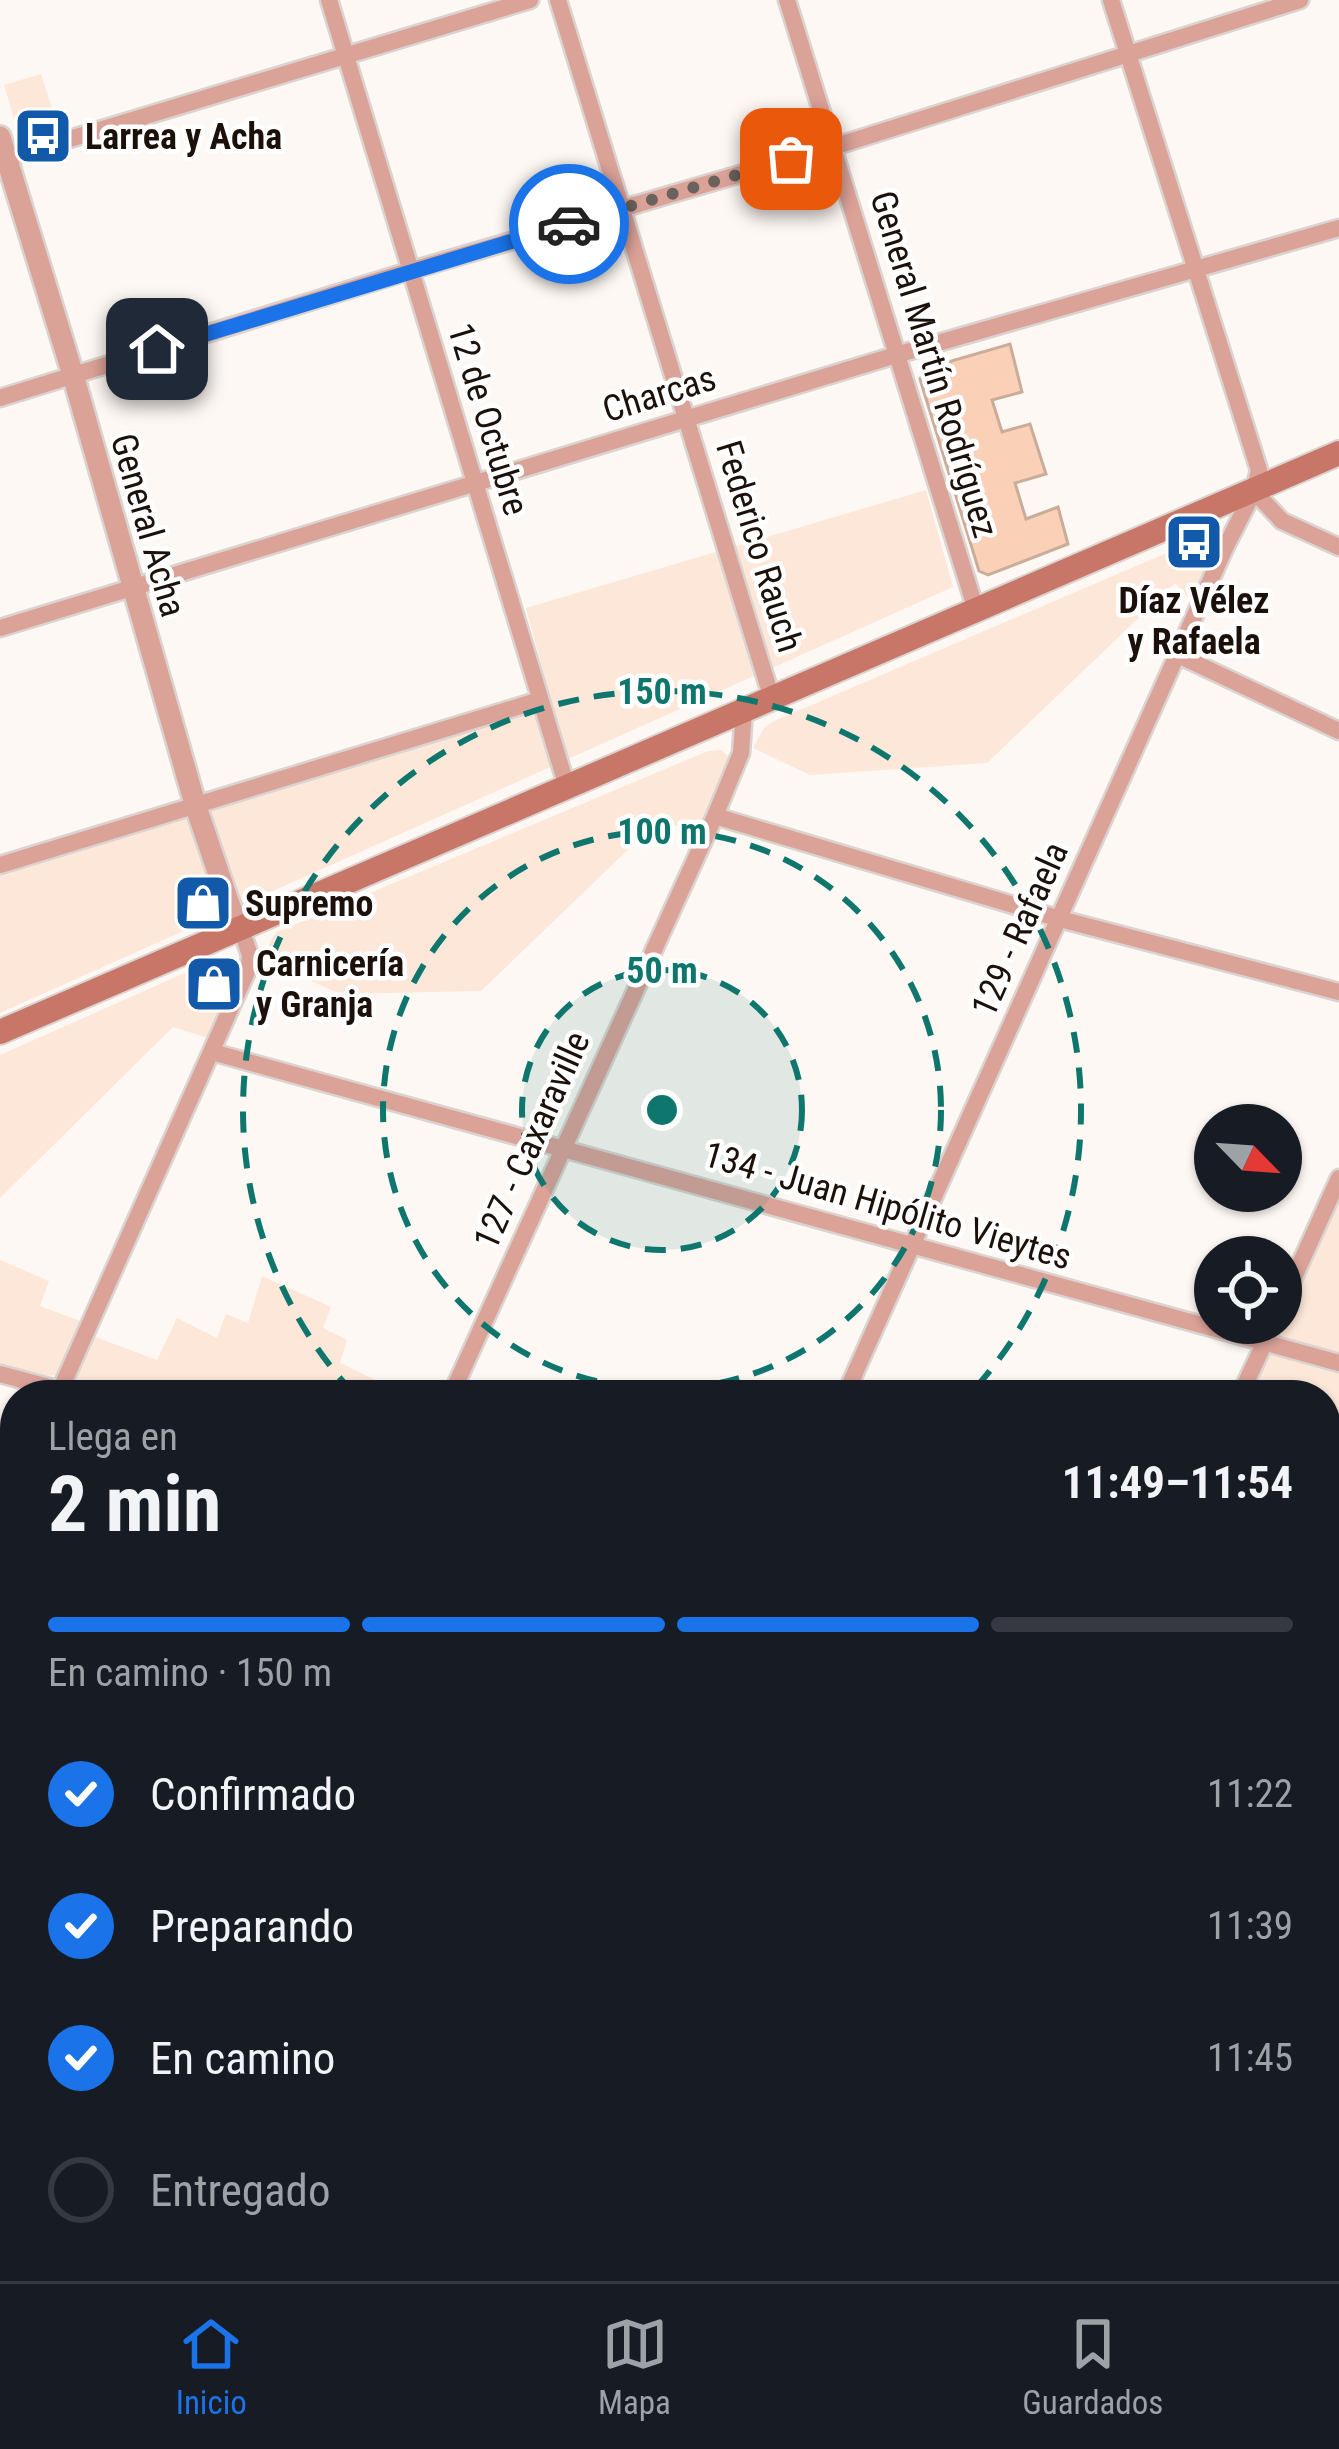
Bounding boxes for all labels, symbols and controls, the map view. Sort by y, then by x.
bus stop icon: Larrea y Acha [12,105,74,167]
pin [740,108,842,210]
place label: Larrea y Acha [85,116,282,158]
icon: bag [758,126,824,192]
courier [509,164,629,284]
street label: General Martín Rodríguez [861,186,1007,543]
icon: car [536,191,602,257]
pin [106,298,208,400]
icon: home [124,316,190,382]
street label: 12 de Octubre [439,318,537,520]
street label: Charcas [598,357,721,431]
street label: General Acha [102,429,194,622]
street label: Federico Rauch [707,436,811,657]
bus stop icon: Díaz Vélez y Rafaela [1163,511,1225,573]
place label: Díaz Vélez y Rafaela [1118,580,1270,663]
text: 150 m [617,671,707,713]
text: 100 m [617,811,707,853]
street label: 129 - Rafaela [963,836,1077,1023]
shop icon: Supremo [172,872,234,934]
place label: Supremo [245,883,373,925]
place label: Carnicería y Granja [256,943,404,1026]
text: 50 m [626,950,698,992]
shop icon: Carnicería y Granja [183,953,245,1015]
street label: 127 - Caxaraville [465,1025,599,1256]
centre of rings [641,1089,683,1131]
north arrow [1194,1104,1302,1212]
map controls [1194,1104,1302,1344]
street label: 134 - Juan Hipólito Vieytes [699,1133,1076,1279]
button: locate [1194,1236,1302,1344]
text: Llega en [48,1414,178,1460]
text: 11:49–11:54 [1062,1456,1293,1509]
text: 2 min [48,1459,221,1550]
text: En camino · 150 m [48,1650,332,1696]
icon: check [48,1761,114,1827]
text: Confirmado [150,1768,356,1821]
text: 11:22 [1207,1771,1293,1817]
icon: check [48,1893,114,1959]
text: Preparando [150,1900,354,1953]
text: 11:39 [1207,1903,1293,1949]
icon: check [48,2025,114,2091]
text: En camino [150,2032,335,2085]
text: 11:45 [1207,2035,1293,2081]
text: Entregado [150,2164,331,2217]
tab: Inicio [176,2311,247,2422]
tab: Mapa [598,2311,671,2422]
tab: Guardados [1022,2311,1163,2422]

